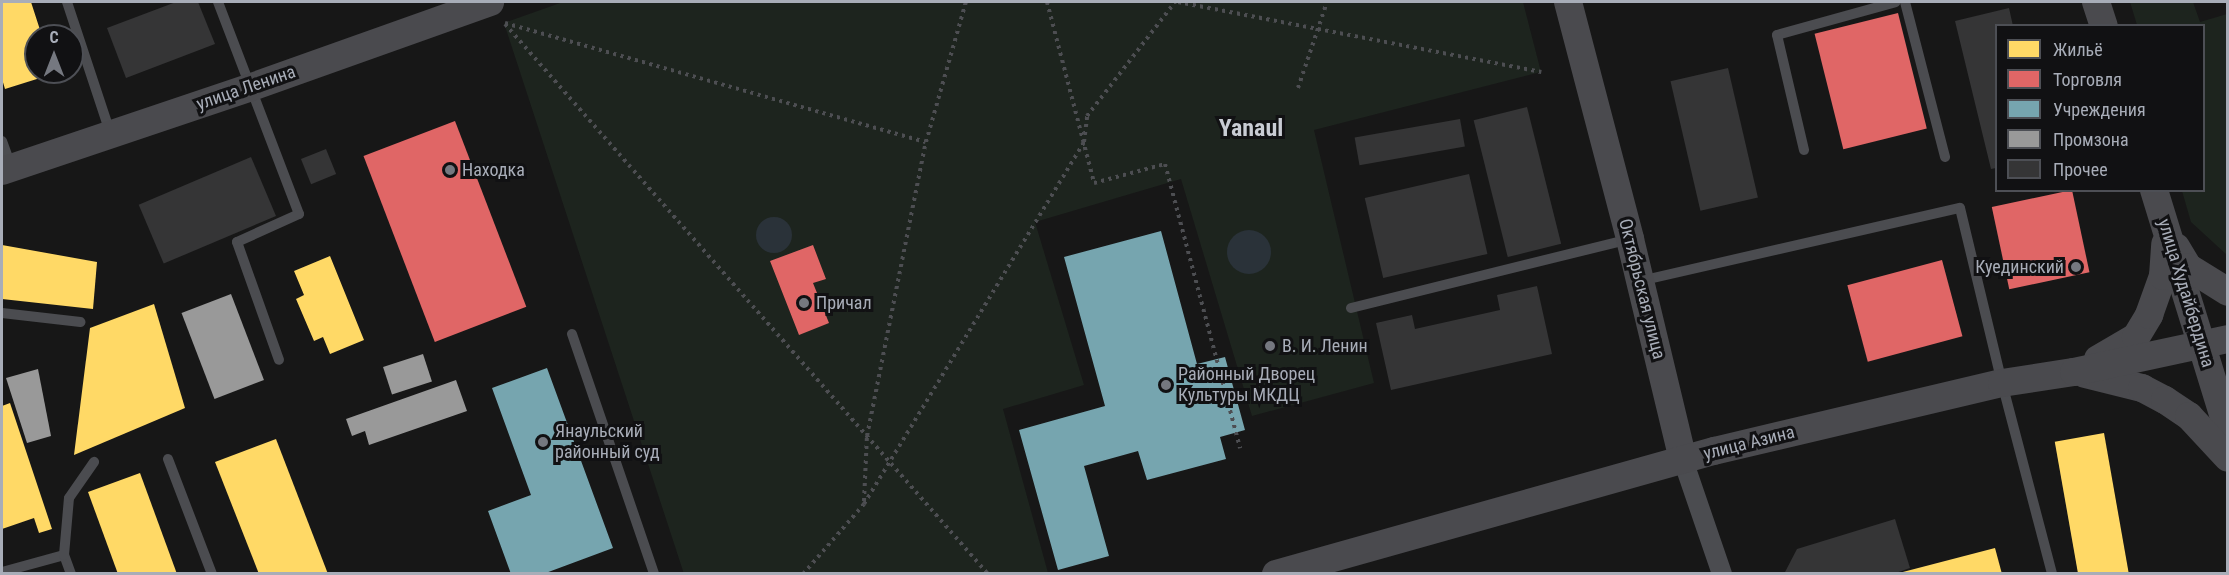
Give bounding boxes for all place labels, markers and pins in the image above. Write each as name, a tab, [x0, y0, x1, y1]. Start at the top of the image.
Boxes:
place label: Находка	[462, 159, 525, 181]
marker: Находка	[443, 163, 457, 177]
place label: Куединский	[1975, 256, 2064, 278]
marker: Куединский	[2069, 260, 2083, 274]
place label: Причал	[816, 292, 872, 314]
marker: Причал	[797, 296, 811, 310]
place label: В. И. Ленин	[1282, 335, 1368, 357]
marker: В. И. Ленин	[1263, 339, 1277, 353]
place label: Районный Дворец Культуры МКДЦ	[1178, 364, 1315, 406]
marker: Районный Дворец Культуры МКДЦ	[1159, 378, 1173, 392]
place label: Янаульский районный суд	[555, 421, 660, 464]
marker: Янаульский районный суд	[536, 435, 550, 449]

